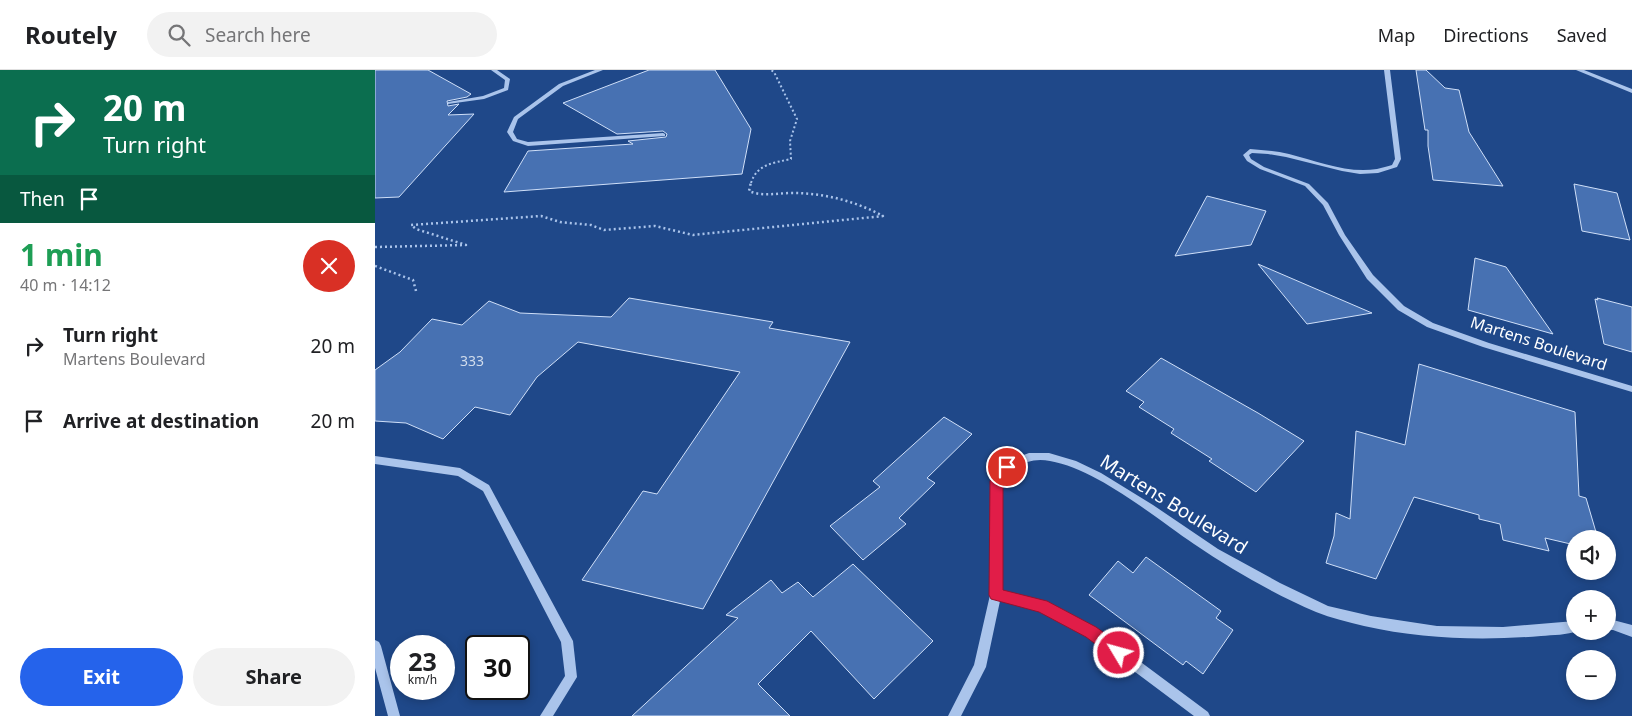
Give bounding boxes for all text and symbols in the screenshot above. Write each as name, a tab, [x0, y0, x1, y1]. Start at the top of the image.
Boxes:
search box	[147, 12, 497, 57]
text: Routely	[25, 18, 117, 51]
icon: search	[165, 21, 193, 49]
text: Search here	[205, 22, 311, 48]
text: Map	[1378, 23, 1415, 47]
text: Directions	[1443, 23, 1529, 47]
text: Saved	[1557, 23, 1607, 47]
text: 20 m	[103, 84, 186, 131]
icon: right	[20, 90, 85, 155]
text: Turn right	[103, 129, 206, 159]
icon: arrive	[75, 185, 103, 213]
text: Then	[20, 186, 65, 212]
text: 1 min	[20, 234, 103, 275]
button: close	[303, 240, 355, 292]
text: 40 m · 14:12	[20, 274, 111, 296]
street label: Martens Boulevard	[1468, 310, 1610, 376]
text: Turn right	[63, 322, 158, 348]
icon: right	[20, 332, 48, 360]
text: 20 m	[311, 333, 355, 359]
text: Martens Boulevard	[63, 348, 206, 370]
house number: 333	[460, 351, 484, 370]
icon: arrive	[20, 407, 48, 435]
text: Arrive at destination	[63, 408, 259, 434]
text: 20 m	[311, 408, 355, 434]
pin	[986, 446, 1028, 488]
street label: Martens Boulevard	[1095, 448, 1253, 560]
icon: arrive	[993, 453, 1021, 481]
map controls	[1566, 530, 1616, 700]
button: sound	[1566, 530, 1616, 580]
button: +	[1566, 590, 1616, 640]
position arrow	[1092, 626, 1144, 678]
speed limit sign: 30	[465, 635, 530, 700]
text: 23	[408, 644, 437, 678]
button: Exit	[20, 648, 183, 706]
button: Share	[193, 648, 355, 706]
button: −	[1566, 650, 1616, 700]
text: km/h	[408, 671, 437, 688]

